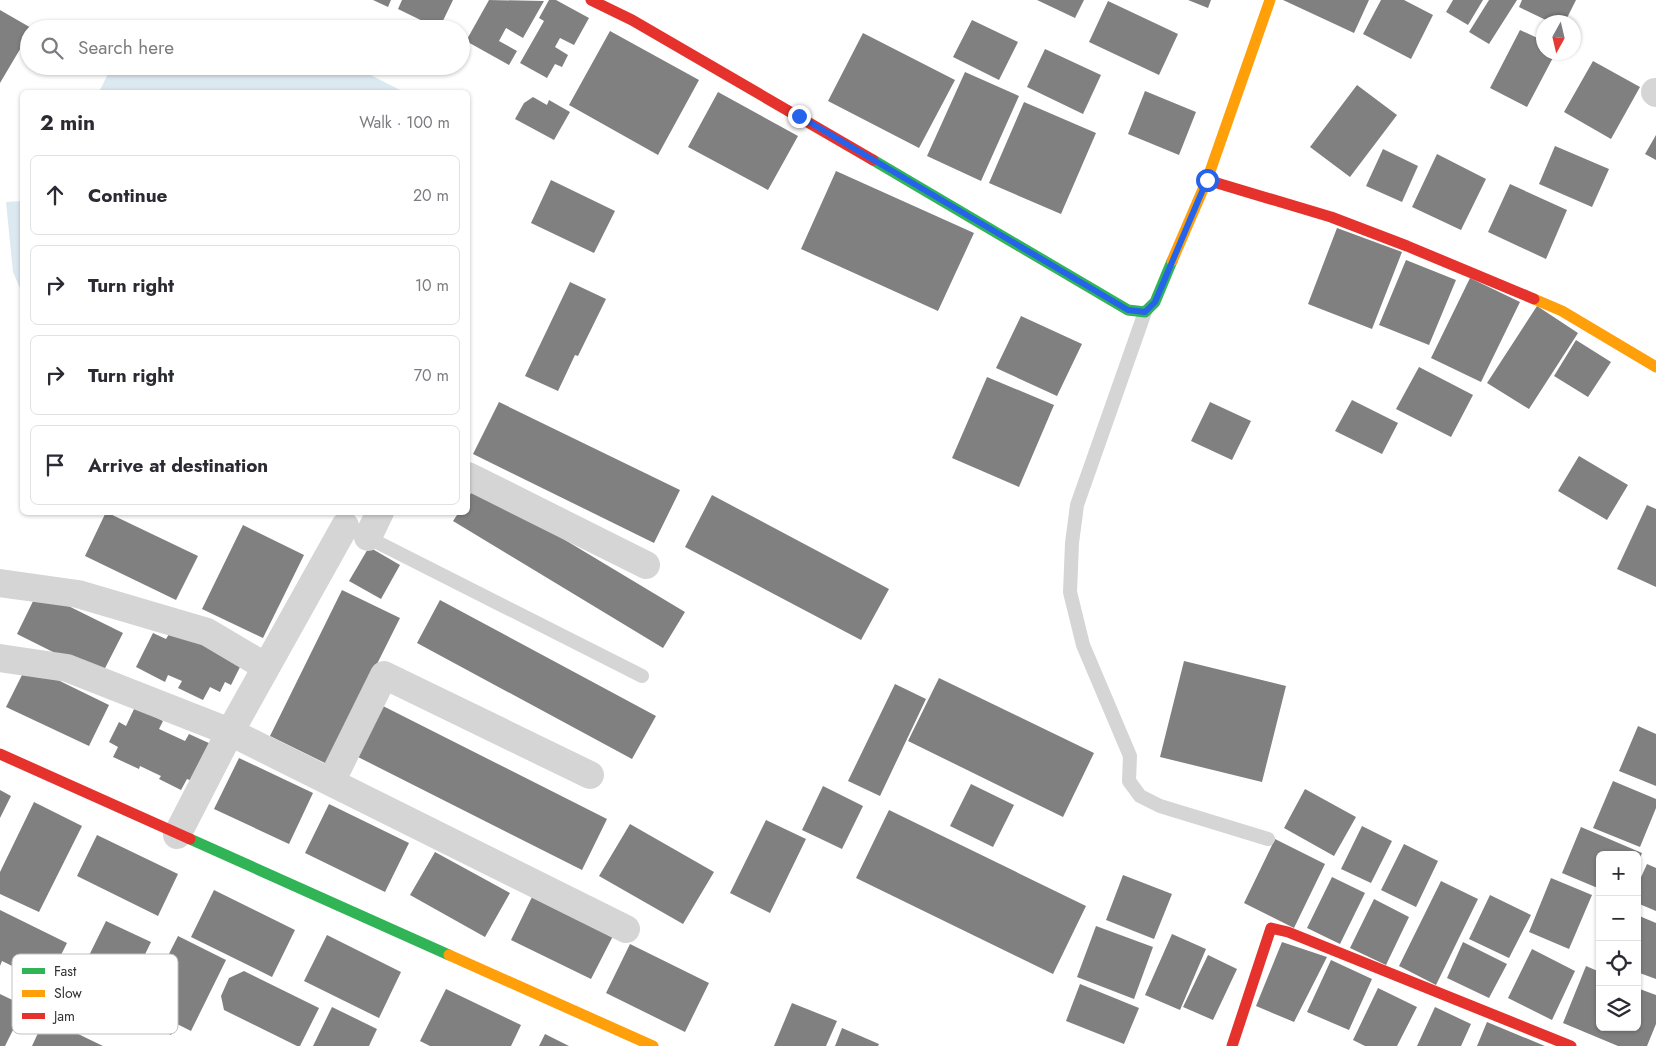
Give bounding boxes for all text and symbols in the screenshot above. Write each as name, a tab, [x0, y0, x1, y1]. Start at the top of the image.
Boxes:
north arrow	[1536, 15, 1581, 60]
search box	[20, 20, 470, 75]
icon: search	[38, 34, 66, 62]
text: Search here	[78, 34, 174, 61]
route end	[788, 105, 811, 128]
text: 2 min	[40, 108, 95, 138]
text: Walk · 100 m	[359, 111, 450, 134]
route start	[1196, 169, 1219, 192]
icon: ahead	[41, 181, 69, 209]
text: Continue	[88, 182, 167, 209]
text: 20 m	[413, 184, 449, 207]
icon: right	[41, 271, 69, 299]
text: Turn right	[88, 272, 174, 299]
text: 10 m	[415, 274, 449, 297]
icon: right	[41, 361, 69, 389]
text: Turn right	[88, 362, 174, 389]
text: 70 m	[414, 364, 449, 387]
icon: arrive	[41, 451, 69, 479]
text: Arrive at destination	[88, 452, 268, 479]
map controls	[1596, 851, 1641, 1031]
button: +	[1596, 851, 1641, 896]
button: −	[1596, 896, 1641, 941]
button: locate	[1596, 941, 1641, 986]
legend	[12, 954, 178, 1034]
text: Fast	[54, 961, 77, 981]
text: Slow	[54, 983, 82, 1003]
button: layers	[1596, 986, 1641, 1031]
text: Jam	[52, 1006, 75, 1026]

